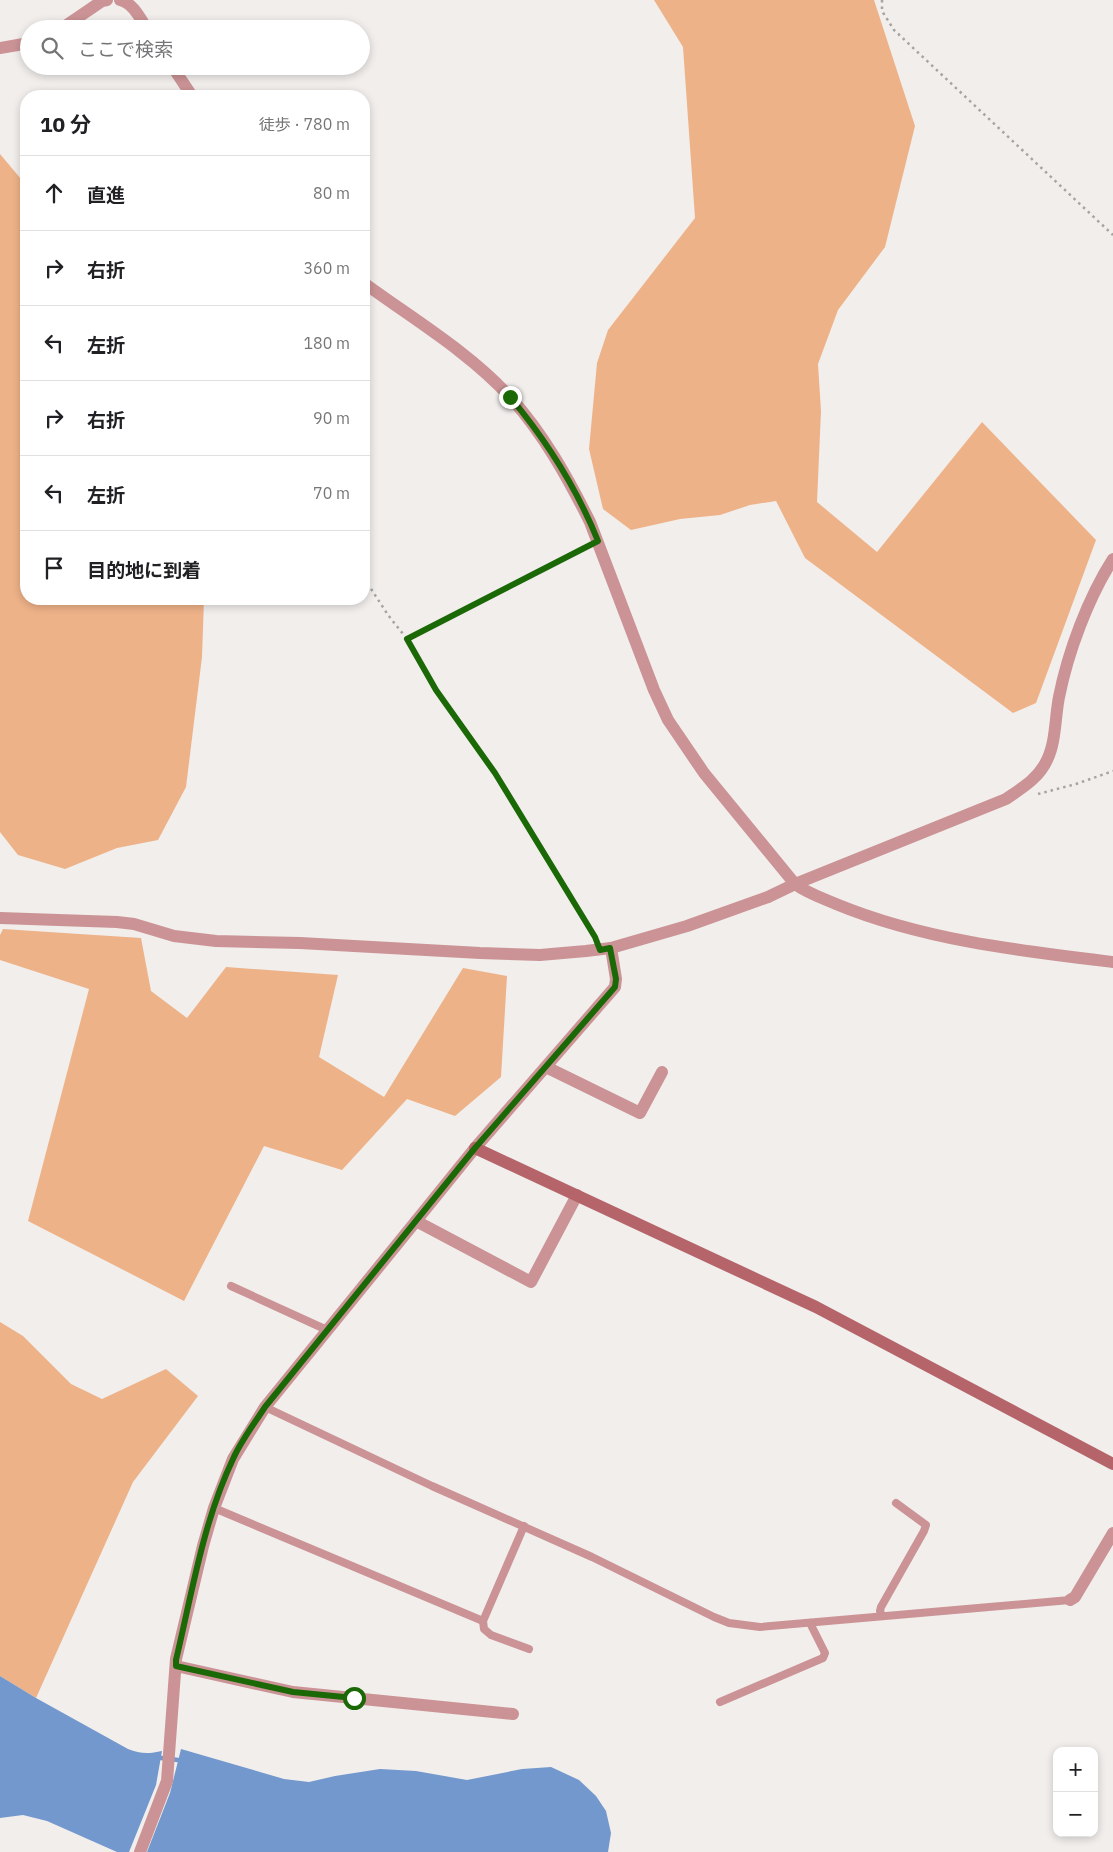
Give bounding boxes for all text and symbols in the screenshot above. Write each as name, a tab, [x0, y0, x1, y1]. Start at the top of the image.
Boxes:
search box	[20, 20, 370, 75]
icon: search	[38, 34, 66, 62]
text: ここで検索	[78, 37, 173, 61]
text: 10 分	[40, 110, 91, 138]
text: 徒歩 · 780 m	[259, 114, 350, 134]
icon: ahead	[40, 179, 68, 207]
text: 直進	[87, 183, 125, 207]
text: 80 m	[313, 183, 350, 203]
icon: right	[40, 254, 68, 282]
text: 右折	[87, 258, 125, 282]
text: 360 m	[303, 258, 350, 278]
icon: left	[40, 329, 68, 357]
text: 左折	[87, 333, 125, 357]
text: 180 m	[303, 333, 350, 353]
route end	[499, 386, 522, 409]
icon: right	[40, 404, 68, 432]
text: 右折	[87, 408, 125, 432]
text: 90 m	[313, 408, 350, 428]
icon: left	[40, 479, 68, 507]
text: 左折	[87, 483, 125, 507]
text: 70 m	[313, 483, 350, 503]
icon: arrive	[40, 554, 68, 582]
text: 目的地に到着	[87, 558, 201, 582]
route start	[343, 1687, 366, 1710]
map controls	[1053, 1747, 1098, 1837]
button: +	[1053, 1747, 1098, 1792]
button: −	[1053, 1792, 1098, 1837]

